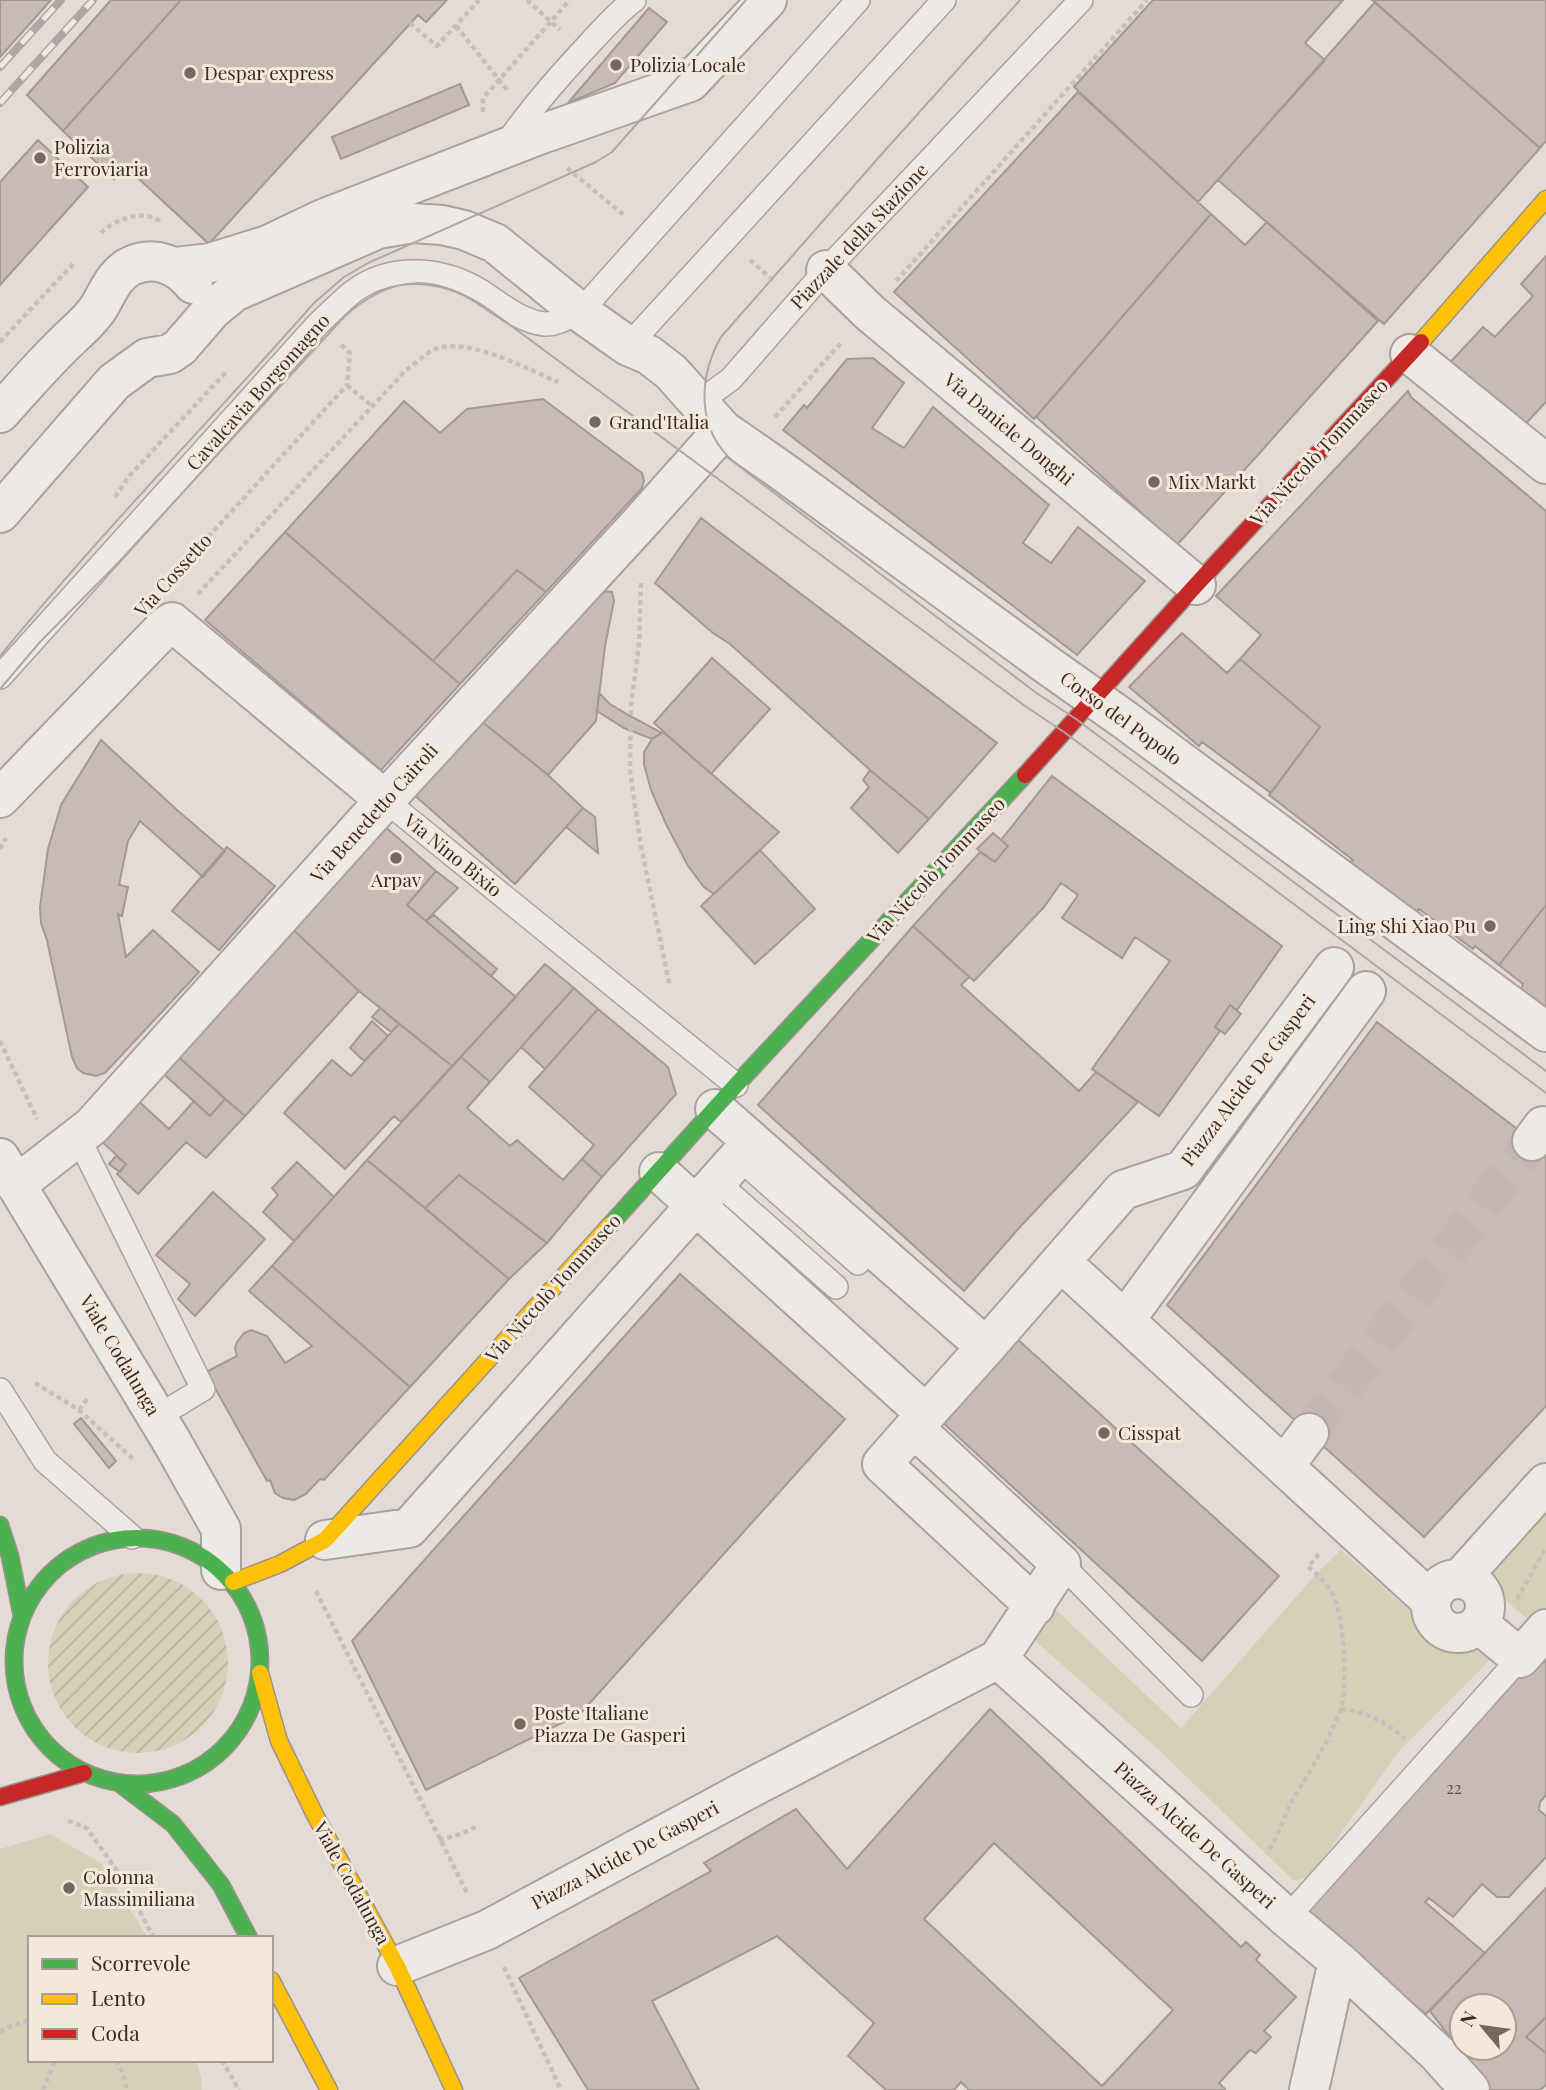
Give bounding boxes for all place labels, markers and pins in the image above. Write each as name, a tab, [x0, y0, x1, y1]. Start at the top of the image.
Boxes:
place label: Polizia Locale	[630, 51, 746, 77]
marker: Polizia Locale	[608, 57, 624, 73]
place label: Despar express	[204, 59, 334, 85]
marker: Despar express	[182, 65, 198, 81]
place label: Polizia Ferroviaria	[54, 133, 149, 181]
marker: Polizia Ferroviaria	[32, 150, 48, 166]
place label: Grand'Italia	[609, 408, 710, 434]
marker: Grand'Italia	[587, 414, 603, 430]
place label: Mix Markt	[1168, 468, 1256, 494]
marker: Mix Markt	[1146, 474, 1162, 490]
marker: Arpav	[388, 850, 404, 866]
place label: Arpav	[370, 866, 422, 892]
place label: Ling Shi Xiao Pu	[1338, 912, 1476, 938]
marker: Ling Shi Xiao Pu	[1482, 918, 1498, 934]
place label: Cisspat	[1118, 1419, 1181, 1445]
marker: Cisspat	[1096, 1425, 1112, 1441]
place label: Poste Italiane Piazza De Gasperi	[534, 1699, 687, 1747]
marker: Poste Italiane Piazza De Gasperi	[512, 1716, 528, 1732]
place label: Colonna Massimiliana	[83, 1863, 196, 1911]
marker: Colonna Massimiliana	[61, 1880, 77, 1896]

